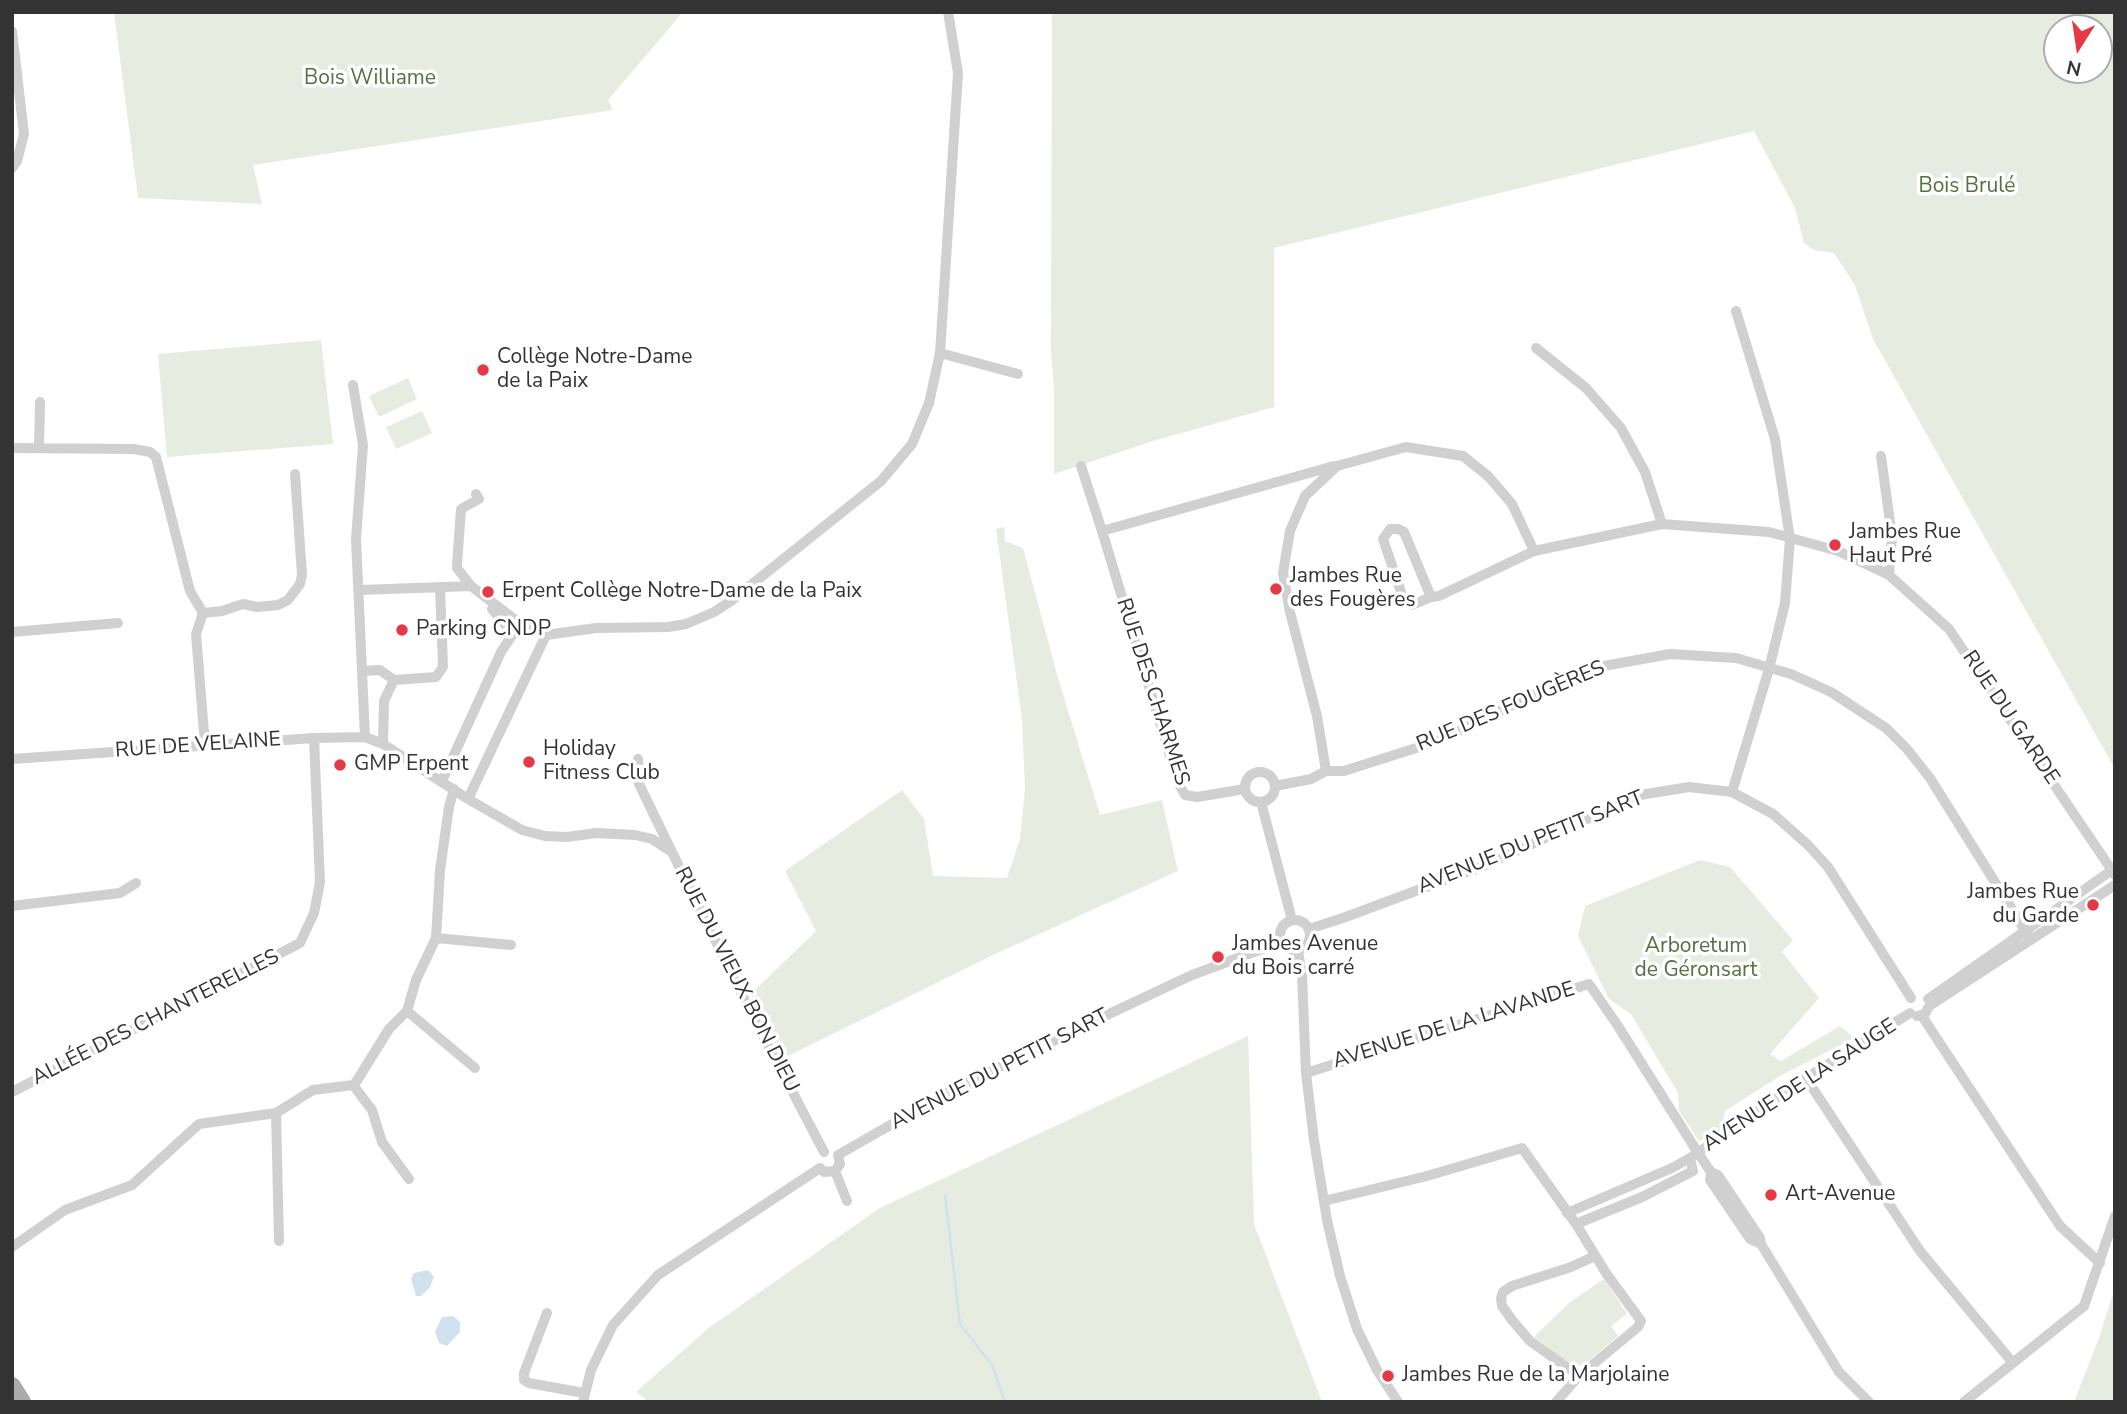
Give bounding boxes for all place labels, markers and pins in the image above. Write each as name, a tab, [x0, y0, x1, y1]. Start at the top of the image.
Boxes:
place label: Collège Notre-Dame de la Paix	[497, 345, 692, 395]
marker: Collège Notre-Dame de la Paix	[475, 362, 491, 378]
place label: Jambes Rue Haut Pré	[1849, 520, 1961, 570]
marker: Jambes Rue Haut Pré	[1827, 537, 1843, 553]
place label: Jambes Rue des Fougères	[1290, 564, 1416, 614]
place label: Erpent Collège Notre-Dame de la Paix	[502, 579, 862, 605]
marker: Jambes Rue des Fougères	[1268, 581, 1284, 597]
marker: Erpent Collège Notre-Dame de la Paix	[480, 584, 496, 600]
place label: Parking CNDP	[416, 617, 551, 643]
marker: Parking CNDP	[394, 622, 410, 638]
place label: Holiday Fitness Club	[543, 737, 660, 787]
place label: GMP Erpent	[354, 752, 468, 778]
marker: Holiday Fitness Club	[521, 754, 537, 770]
marker: GMP Erpent	[332, 757, 348, 773]
place label: Jambes Rue du Garde	[1967, 880, 2079, 930]
marker: Jambes Rue du Garde	[2085, 897, 2101, 913]
place label: Jambes Avenue du Bois carré	[1232, 932, 1378, 982]
marker: Jambes Avenue du Bois carré	[1210, 949, 1226, 965]
place label: Art-Avenue	[1785, 1182, 1895, 1208]
marker: Art-Avenue	[1763, 1187, 1779, 1203]
place label: Jambes Rue de la Marjolaine	[1402, 1363, 1669, 1389]
marker: Jambes Rue de la Marjolaine	[1380, 1368, 1396, 1384]

